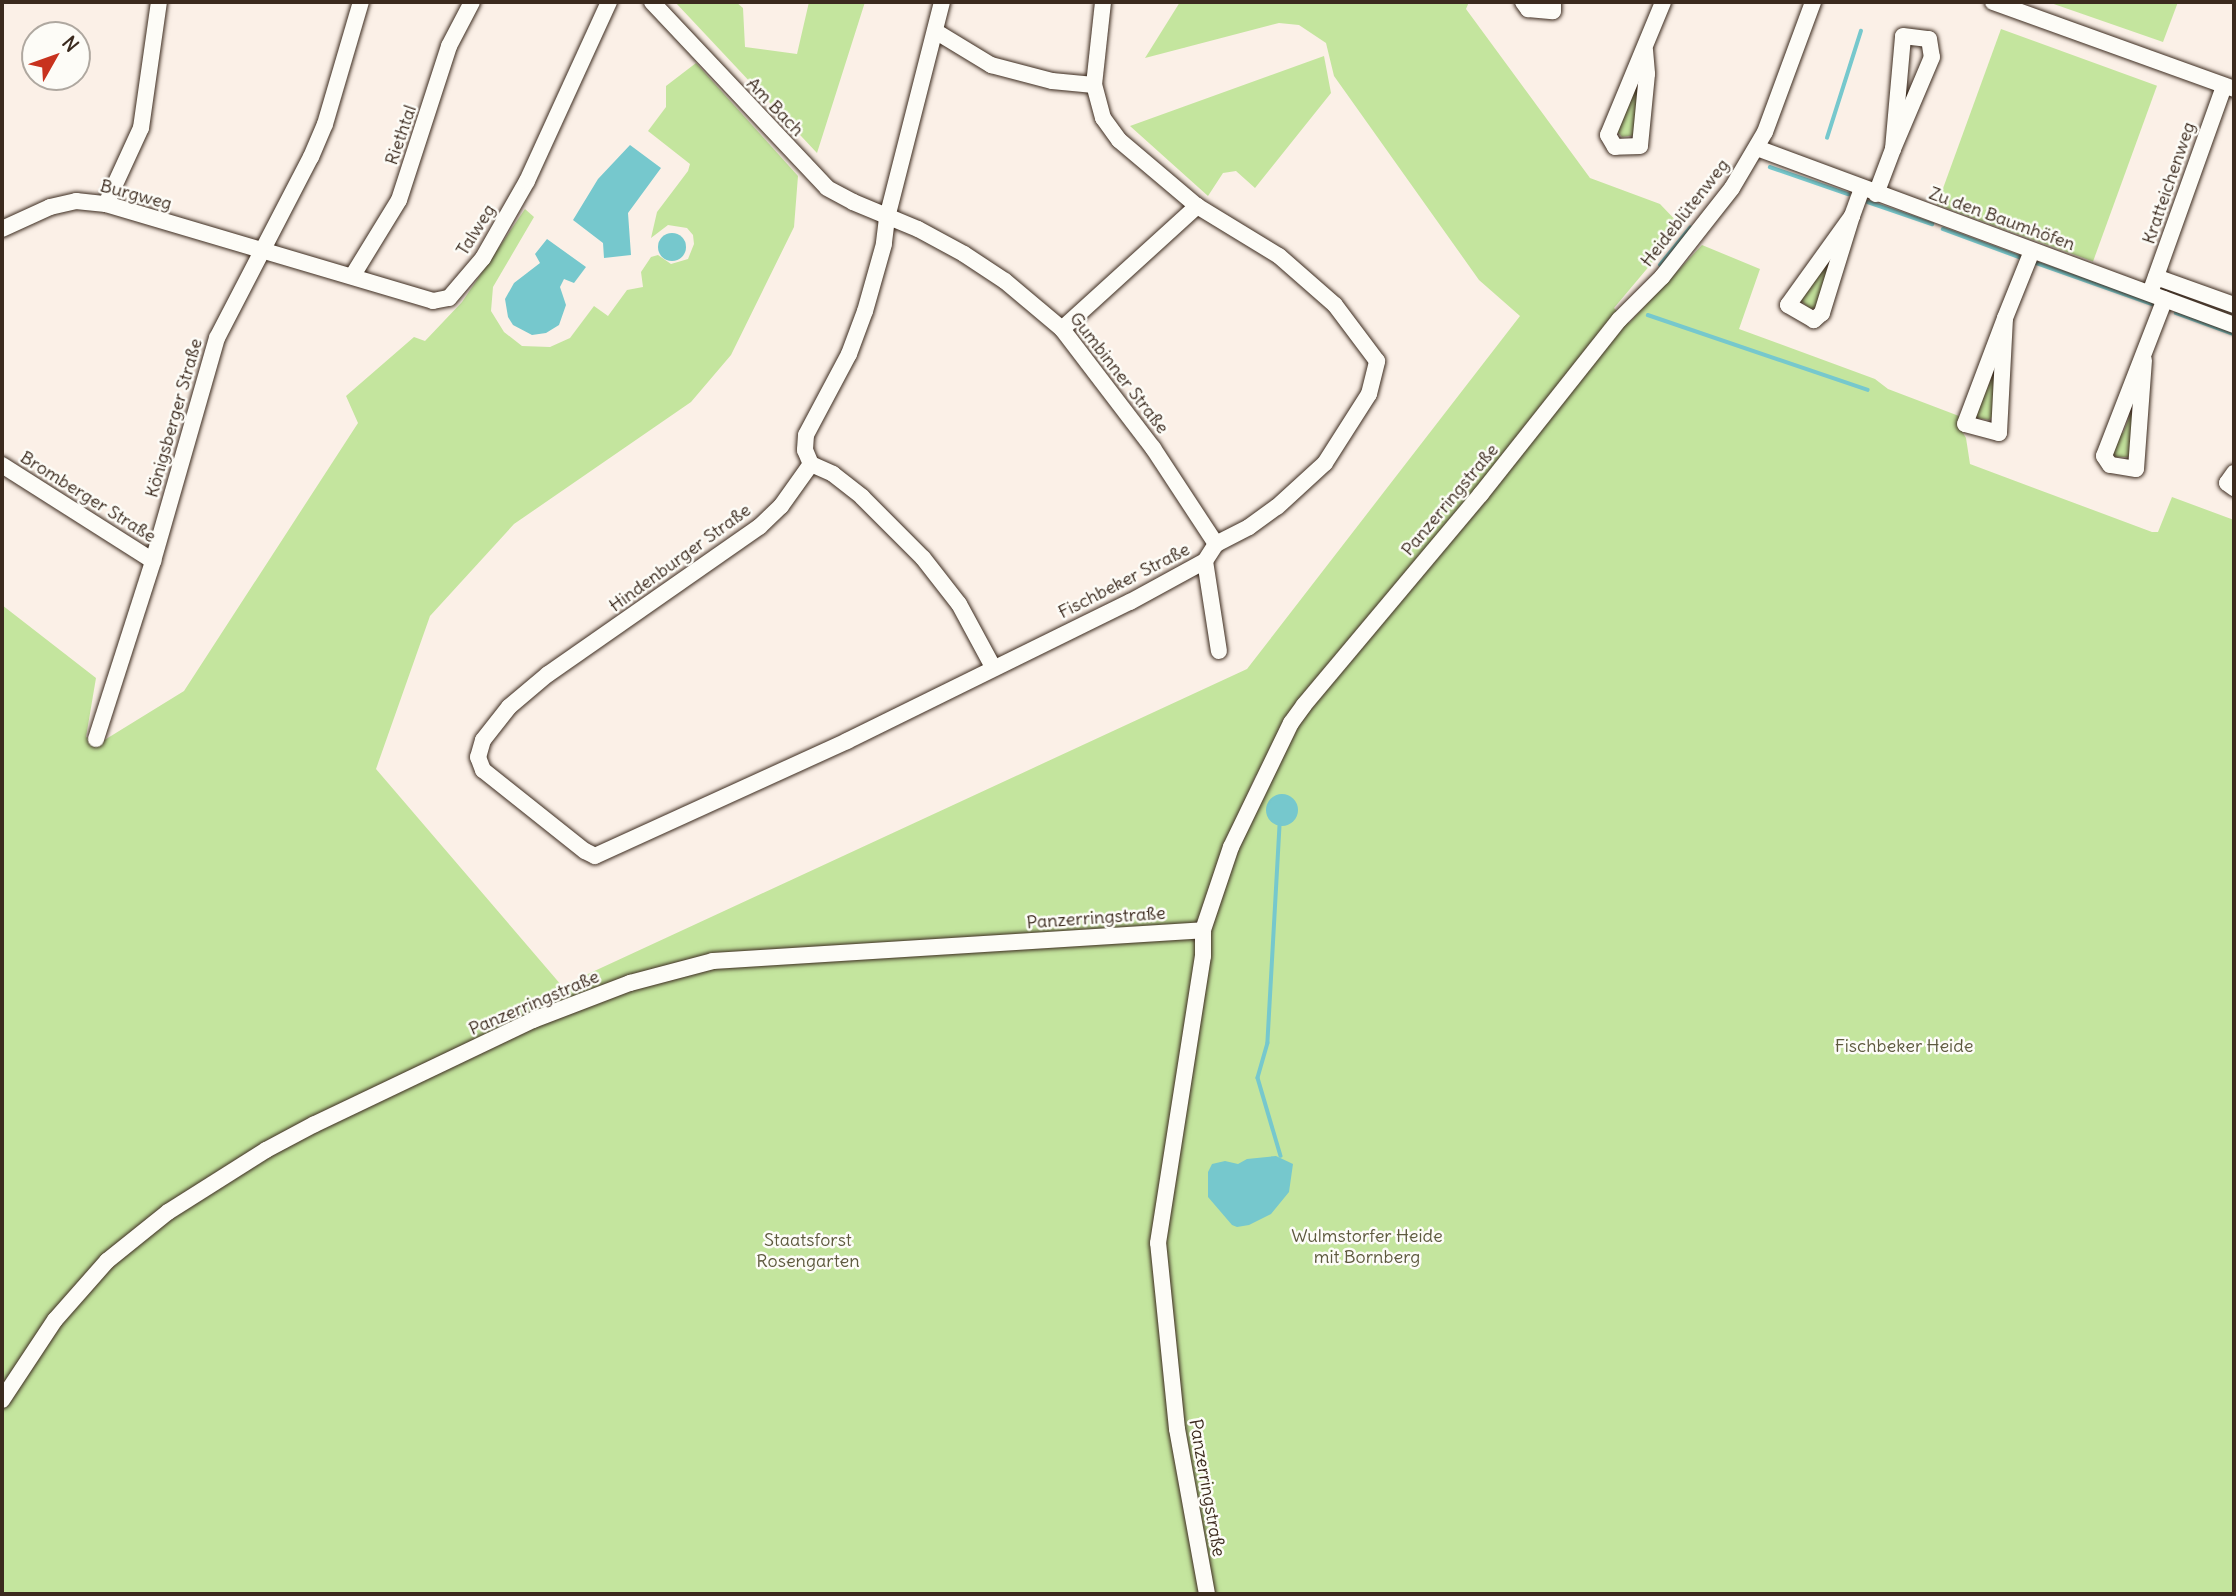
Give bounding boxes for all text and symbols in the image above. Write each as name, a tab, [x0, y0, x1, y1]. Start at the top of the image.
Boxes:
north arrow	[21, 21, 91, 91]
text: N	[57, 31, 84, 57]
street label: Am Bach	[742, 73, 808, 141]
street label: Riethtal	[381, 102, 421, 168]
street label: Kratteichenweg	[2138, 119, 2200, 247]
street label: Heideblütenweg	[1636, 155, 1734, 271]
street label: Burgweg	[98, 175, 174, 215]
street label: Zu den Baumhöfen	[1926, 183, 2078, 255]
street label: Talweg	[452, 200, 500, 260]
street label: Gumbinner Straße	[1065, 308, 1173, 438]
street label: Königsberger Straße	[141, 336, 207, 500]
street label: Panzerringstraße	[1397, 440, 1503, 560]
street label: Bromberger Straße	[16, 447, 160, 547]
street label: Hindenburger Straße	[605, 499, 755, 617]
street label: Fischbeker Straße	[1055, 539, 1193, 623]
street label: Panzerringstraße	[1026, 902, 1166, 934]
street label: Panzerringstraße	[466, 966, 602, 1040]
park label: Fischbeker Heide	[1835, 1035, 1973, 1057]
park label: Wulmstorfer Heide mit Bornberg	[1291, 1226, 1443, 1268]
park label: Staatsforst Rosengarten	[756, 1230, 860, 1272]
street label: Panzerringstraße	[1184, 1417, 1230, 1559]

